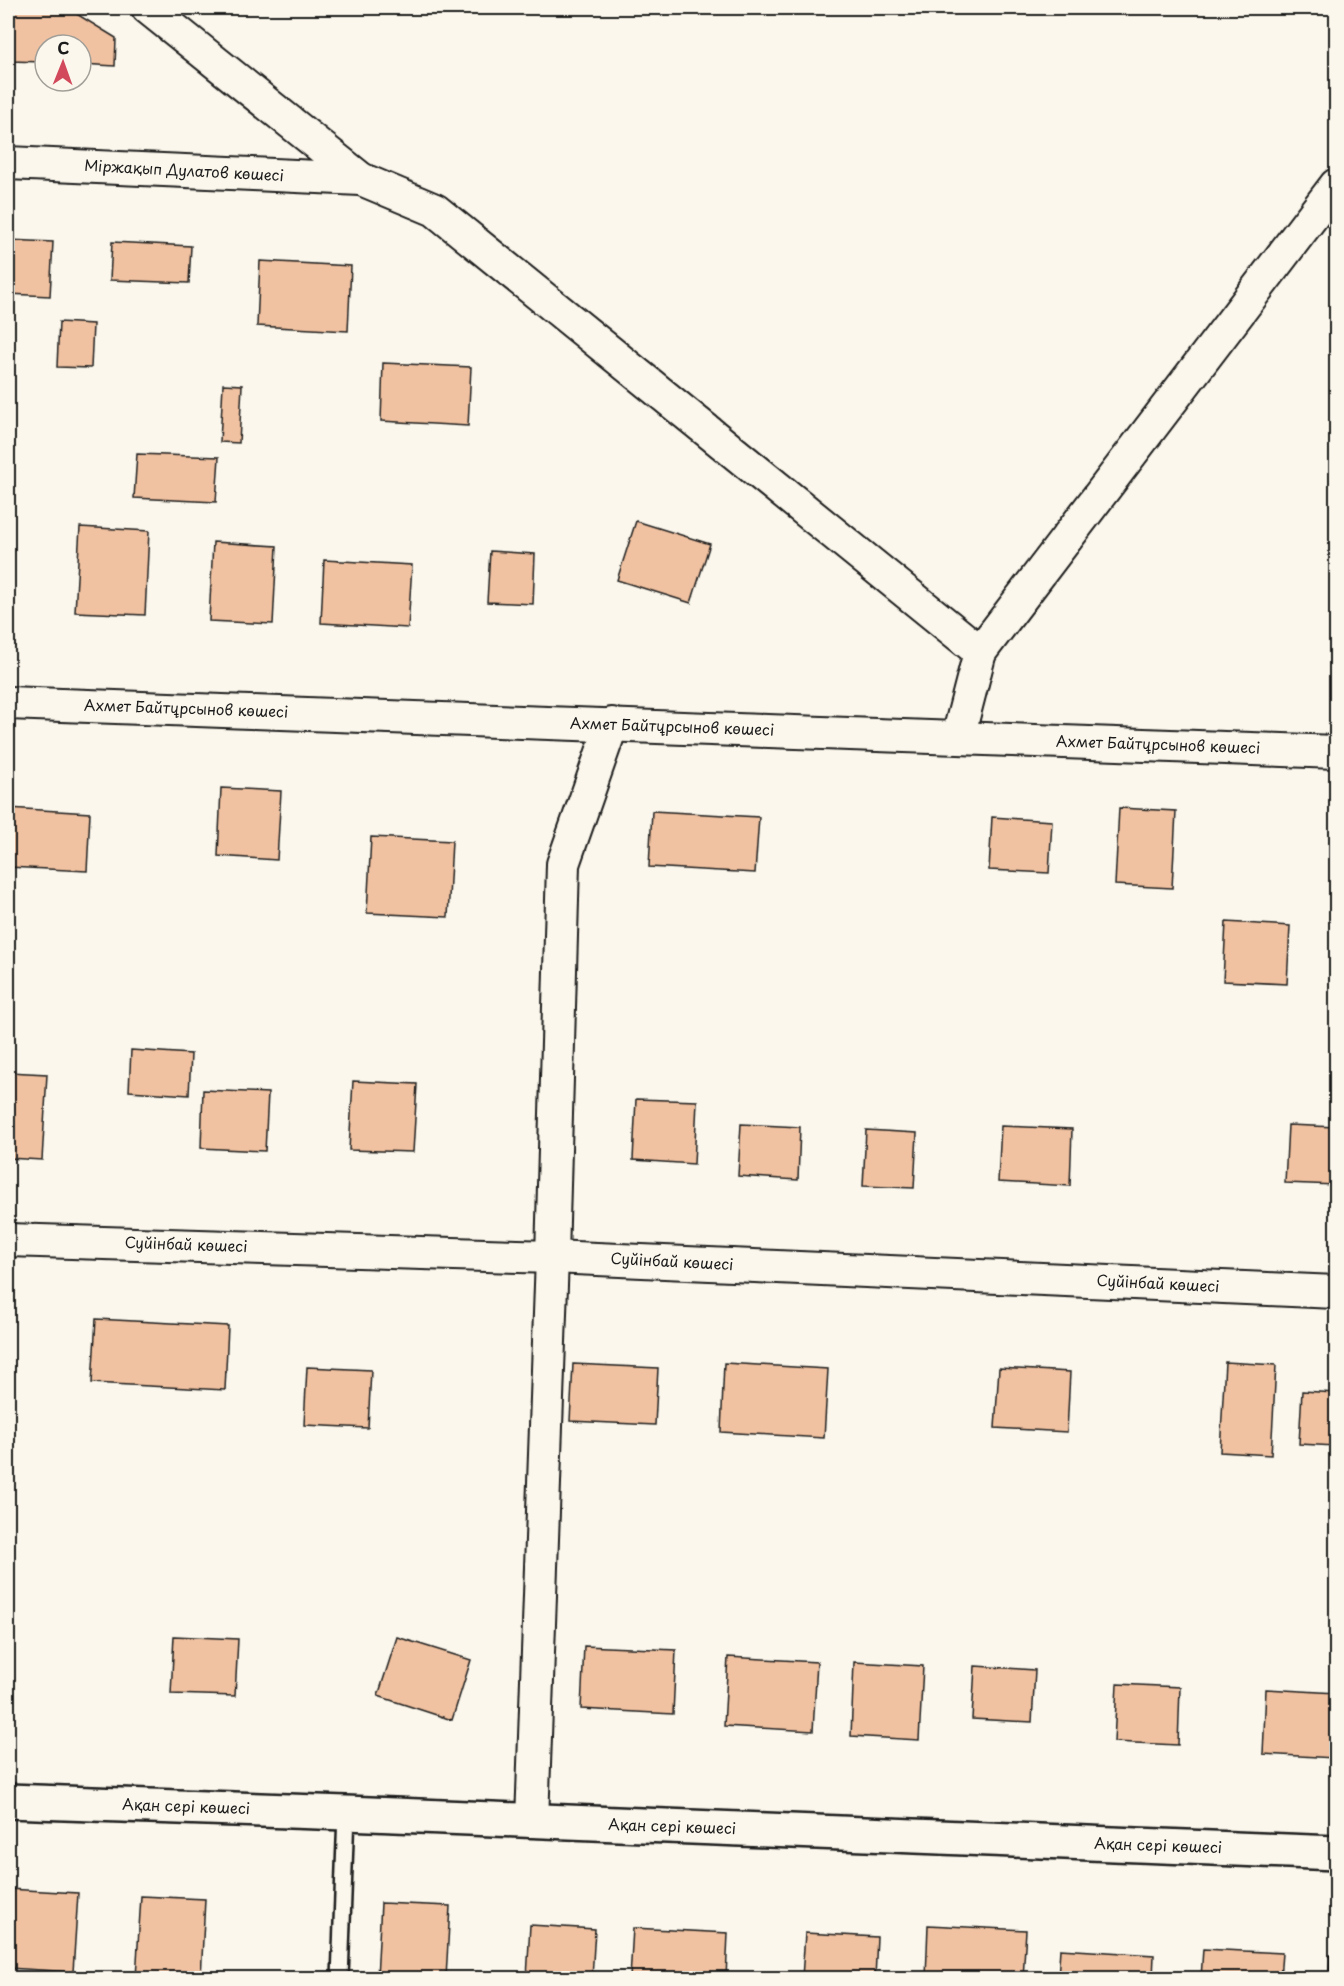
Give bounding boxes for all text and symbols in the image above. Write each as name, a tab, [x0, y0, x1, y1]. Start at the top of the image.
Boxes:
north arrow	[33, 33, 93, 93]
text: С	[57, 35, 70, 59]
street label: Міржақып Дулатов көшесі	[84, 153, 284, 186]
street label: Ахмет Байтұрсынов көшесі	[84, 692, 289, 723]
street label: Ахмет Байтұрсынов көшесі	[570, 710, 775, 741]
street label: Ахмет Байтұрсынов көшесі	[1056, 728, 1261, 759]
street label: Суйінбай көшесі	[124, 1230, 248, 1257]
street label: Суйінбай көшесі	[610, 1246, 734, 1275]
street label: Суйінбай көшесі	[1096, 1268, 1220, 1297]
street label: Ақан сері көшесі	[122, 1792, 250, 1819]
street label: Ақан сері көшесі	[608, 1812, 736, 1839]
street label: Ақан сері көшесі	[1094, 1831, 1222, 1858]

